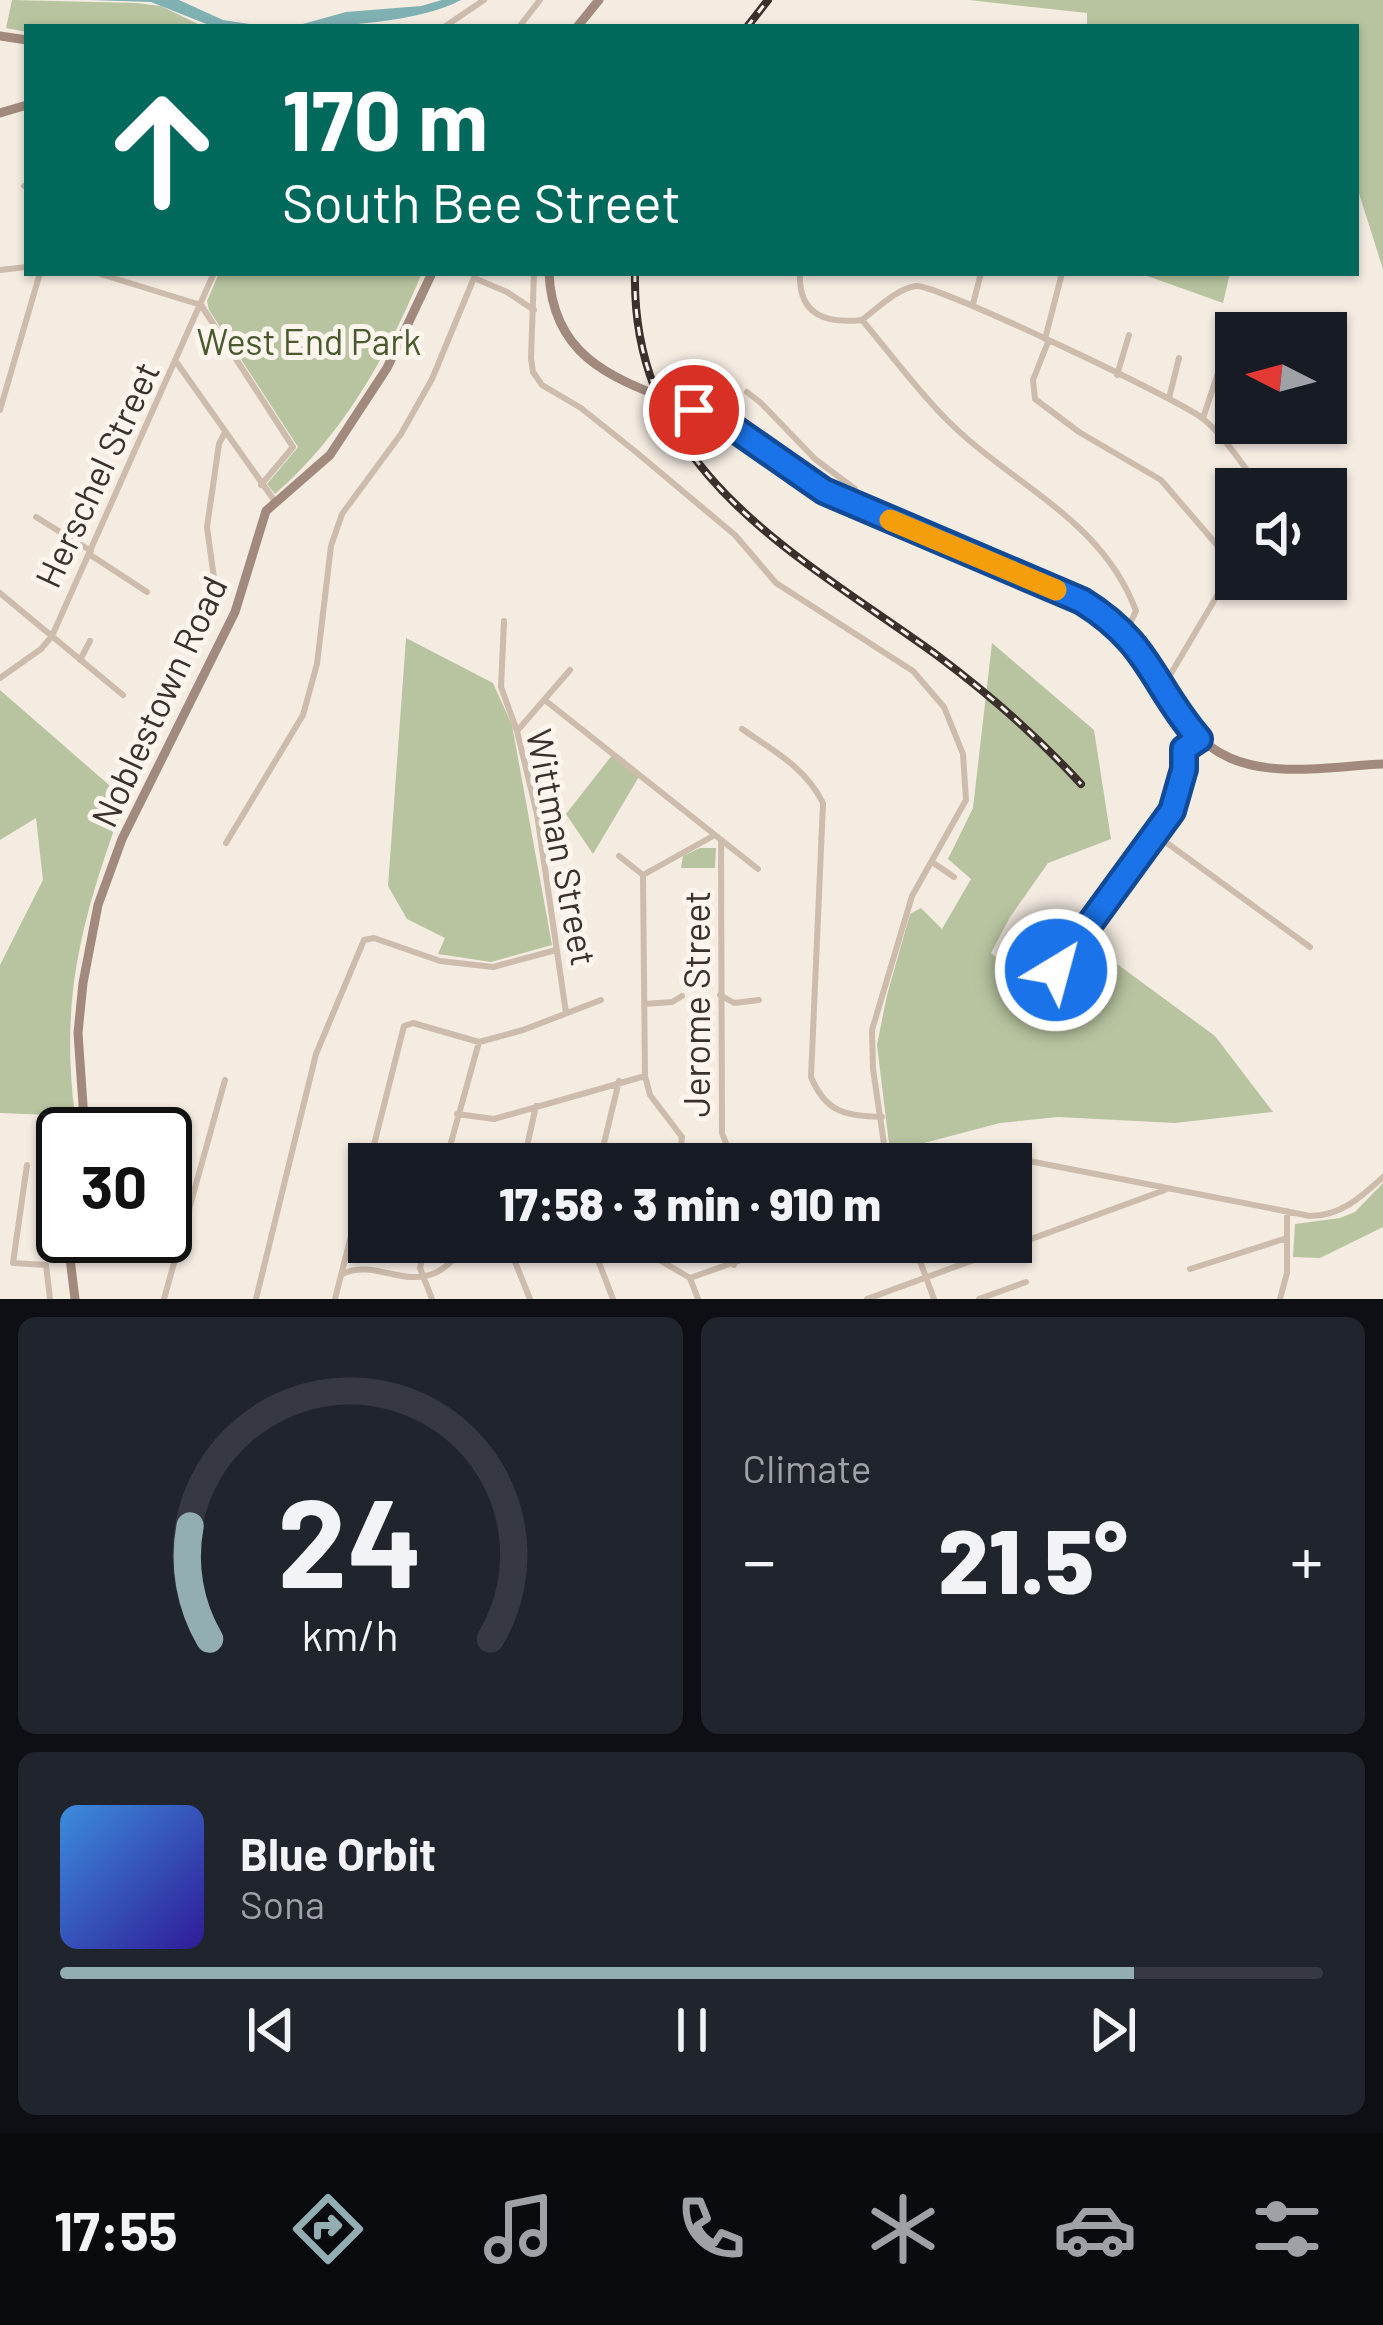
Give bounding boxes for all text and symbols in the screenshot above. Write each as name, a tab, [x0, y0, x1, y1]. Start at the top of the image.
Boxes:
text: 170 m	[282, 67, 488, 168]
icon: ahead	[84, 72, 240, 228]
text: South Bee Street	[282, 169, 681, 234]
north arrow	[1215, 312, 1347, 444]
map controls	[1215, 312, 1347, 600]
park label: West End Park	[197, 319, 421, 362]
street label: Herschel Street	[25, 354, 167, 594]
pin	[643, 359, 745, 461]
icon: arrive	[661, 377, 727, 443]
button: sound	[1215, 468, 1347, 600]
street label: Noblestown Road	[81, 569, 235, 833]
street label: Wittman Street	[519, 725, 607, 969]
street label: Jerome Street	[674, 891, 717, 1117]
position arrow	[993, 907, 1119, 1033]
speed limit sign: 30	[36, 1107, 192, 1263]
text: 17:58 · 3 min · 910 m	[499, 1176, 881, 1230]
text: Climate	[743, 1444, 872, 1491]
text: 24	[278, 1463, 423, 1613]
text: 21.5°	[938, 1504, 1128, 1612]
text: −	[743, 1519, 776, 1598]
text: +	[1290, 1519, 1323, 1598]
text: km/h	[302, 1607, 399, 1659]
text: Blue Orbit	[240, 1826, 436, 1880]
text: Sona	[240, 1880, 325, 1927]
icon: previous	[238, 1997, 304, 2063]
icon: pause	[659, 1997, 725, 2063]
icon: next	[1080, 1997, 1146, 2063]
icon: directions	[286, 2187, 370, 2271]
icon: music	[477, 2187, 561, 2271]
icon: phone	[669, 2187, 753, 2271]
icon: climate	[861, 2187, 945, 2271]
icon: car	[1053, 2187, 1137, 2271]
icon: filters	[1245, 2187, 1329, 2271]
text: 17:55	[54, 2197, 178, 2262]

